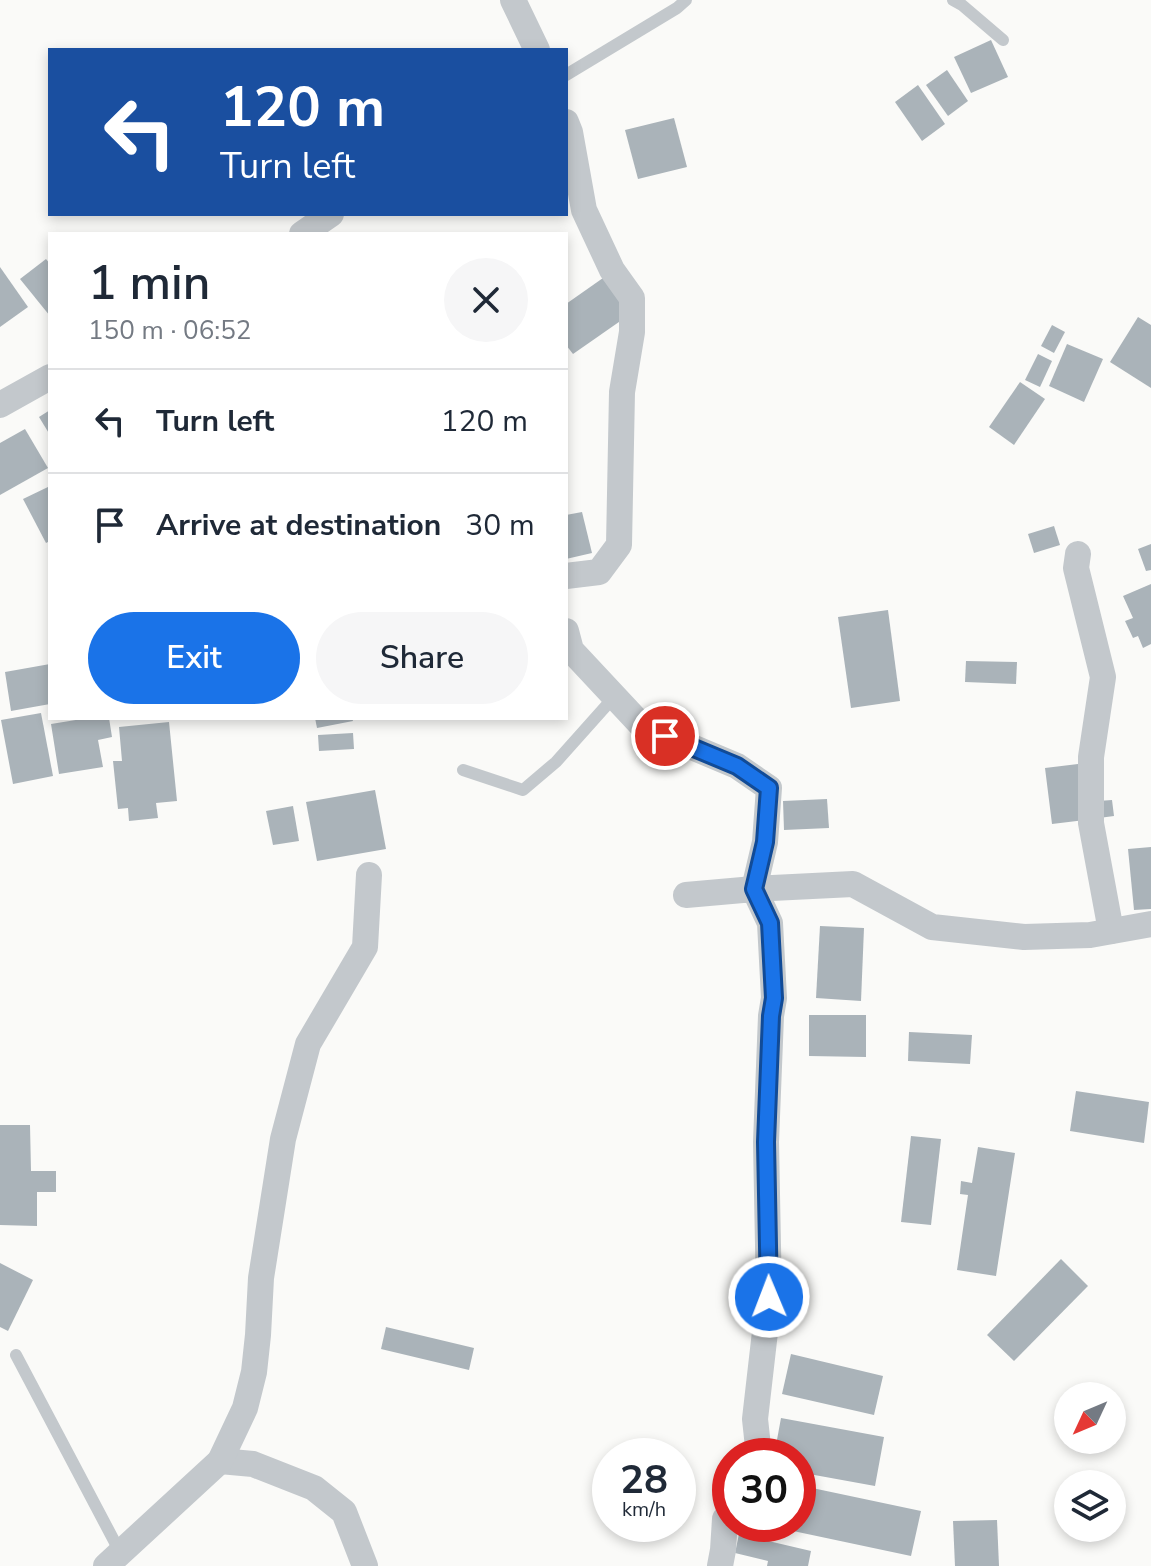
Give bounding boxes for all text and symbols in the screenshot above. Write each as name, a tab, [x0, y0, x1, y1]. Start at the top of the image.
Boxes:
text: 120 m	[220, 69, 385, 146]
icon: left	[88, 80, 192, 184]
text: Turn left	[220, 142, 355, 191]
text: 1 min	[88, 250, 210, 316]
button: close	[444, 258, 528, 342]
text: 150 m · 06:52	[88, 313, 251, 348]
icon: left	[88, 399, 132, 443]
text: Turn left	[156, 401, 274, 442]
text: 120 m	[441, 401, 528, 442]
icon: arrive	[88, 503, 132, 547]
text: Arrive at destination	[156, 505, 441, 546]
text: 30 m	[465, 505, 535, 546]
button: Exit	[88, 612, 300, 704]
button: Share	[316, 612, 528, 704]
pin	[631, 702, 699, 770]
icon: arrive	[643, 714, 687, 758]
position arrow	[727, 1255, 811, 1339]
north arrow	[1054, 1382, 1126, 1454]
map controls	[1054, 1382, 1126, 1542]
speed limit sign: 30	[712, 1438, 816, 1542]
text: 28	[620, 1453, 668, 1507]
button: layers	[1054, 1470, 1126, 1542]
text: km/h	[622, 1496, 666, 1523]

